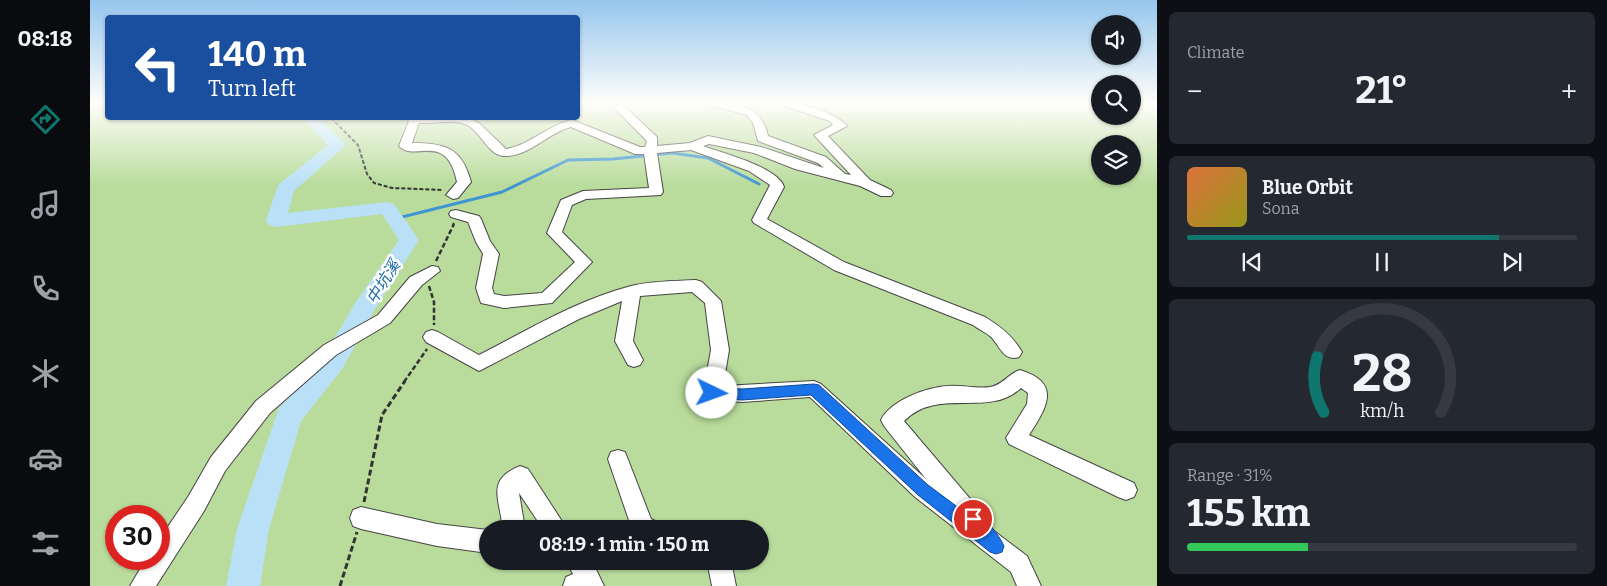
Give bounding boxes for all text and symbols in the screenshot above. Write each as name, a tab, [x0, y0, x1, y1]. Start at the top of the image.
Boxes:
map controls	[1091, 15, 1141, 185]
button: sound	[1091, 15, 1141, 65]
text: 08:18	[17, 25, 73, 52]
text: 140 m	[208, 33, 306, 75]
icon: left	[125, 35, 190, 100]
text: Climate	[1187, 43, 1245, 62]
text: 21°	[1355, 67, 1408, 113]
text: Turn left	[208, 75, 296, 102]
button: search	[1091, 75, 1141, 125]
text: −	[1187, 75, 1202, 108]
text: +	[1561, 75, 1577, 108]
icon: directions	[28, 102, 63, 137]
button: layers	[1091, 135, 1141, 185]
text: Blue Orbit	[1262, 176, 1353, 199]
icon: music	[28, 187, 63, 222]
text: Sona	[1262, 199, 1299, 218]
icon: previous	[1238, 248, 1266, 276]
icon: pause	[1368, 248, 1396, 276]
icon: next	[1498, 248, 1526, 276]
water label: 中坑溪	[362, 255, 405, 307]
icon: phone	[28, 271, 63, 306]
text: 28	[1352, 342, 1412, 405]
icon: climate	[28, 356, 63, 391]
position arrow	[685, 366, 737, 418]
text: km/h	[1360, 400, 1404, 422]
icon: car	[28, 441, 63, 476]
text: Range · 31%	[1187, 466, 1273, 485]
text: 155 km	[1187, 490, 1310, 536]
pin	[952, 498, 994, 540]
speed limit sign: 30	[105, 505, 170, 570]
icon: arrive	[959, 505, 987, 533]
icon: filters	[28, 526, 63, 561]
text: 08:19 · 1 min · 150 m	[539, 533, 709, 556]

